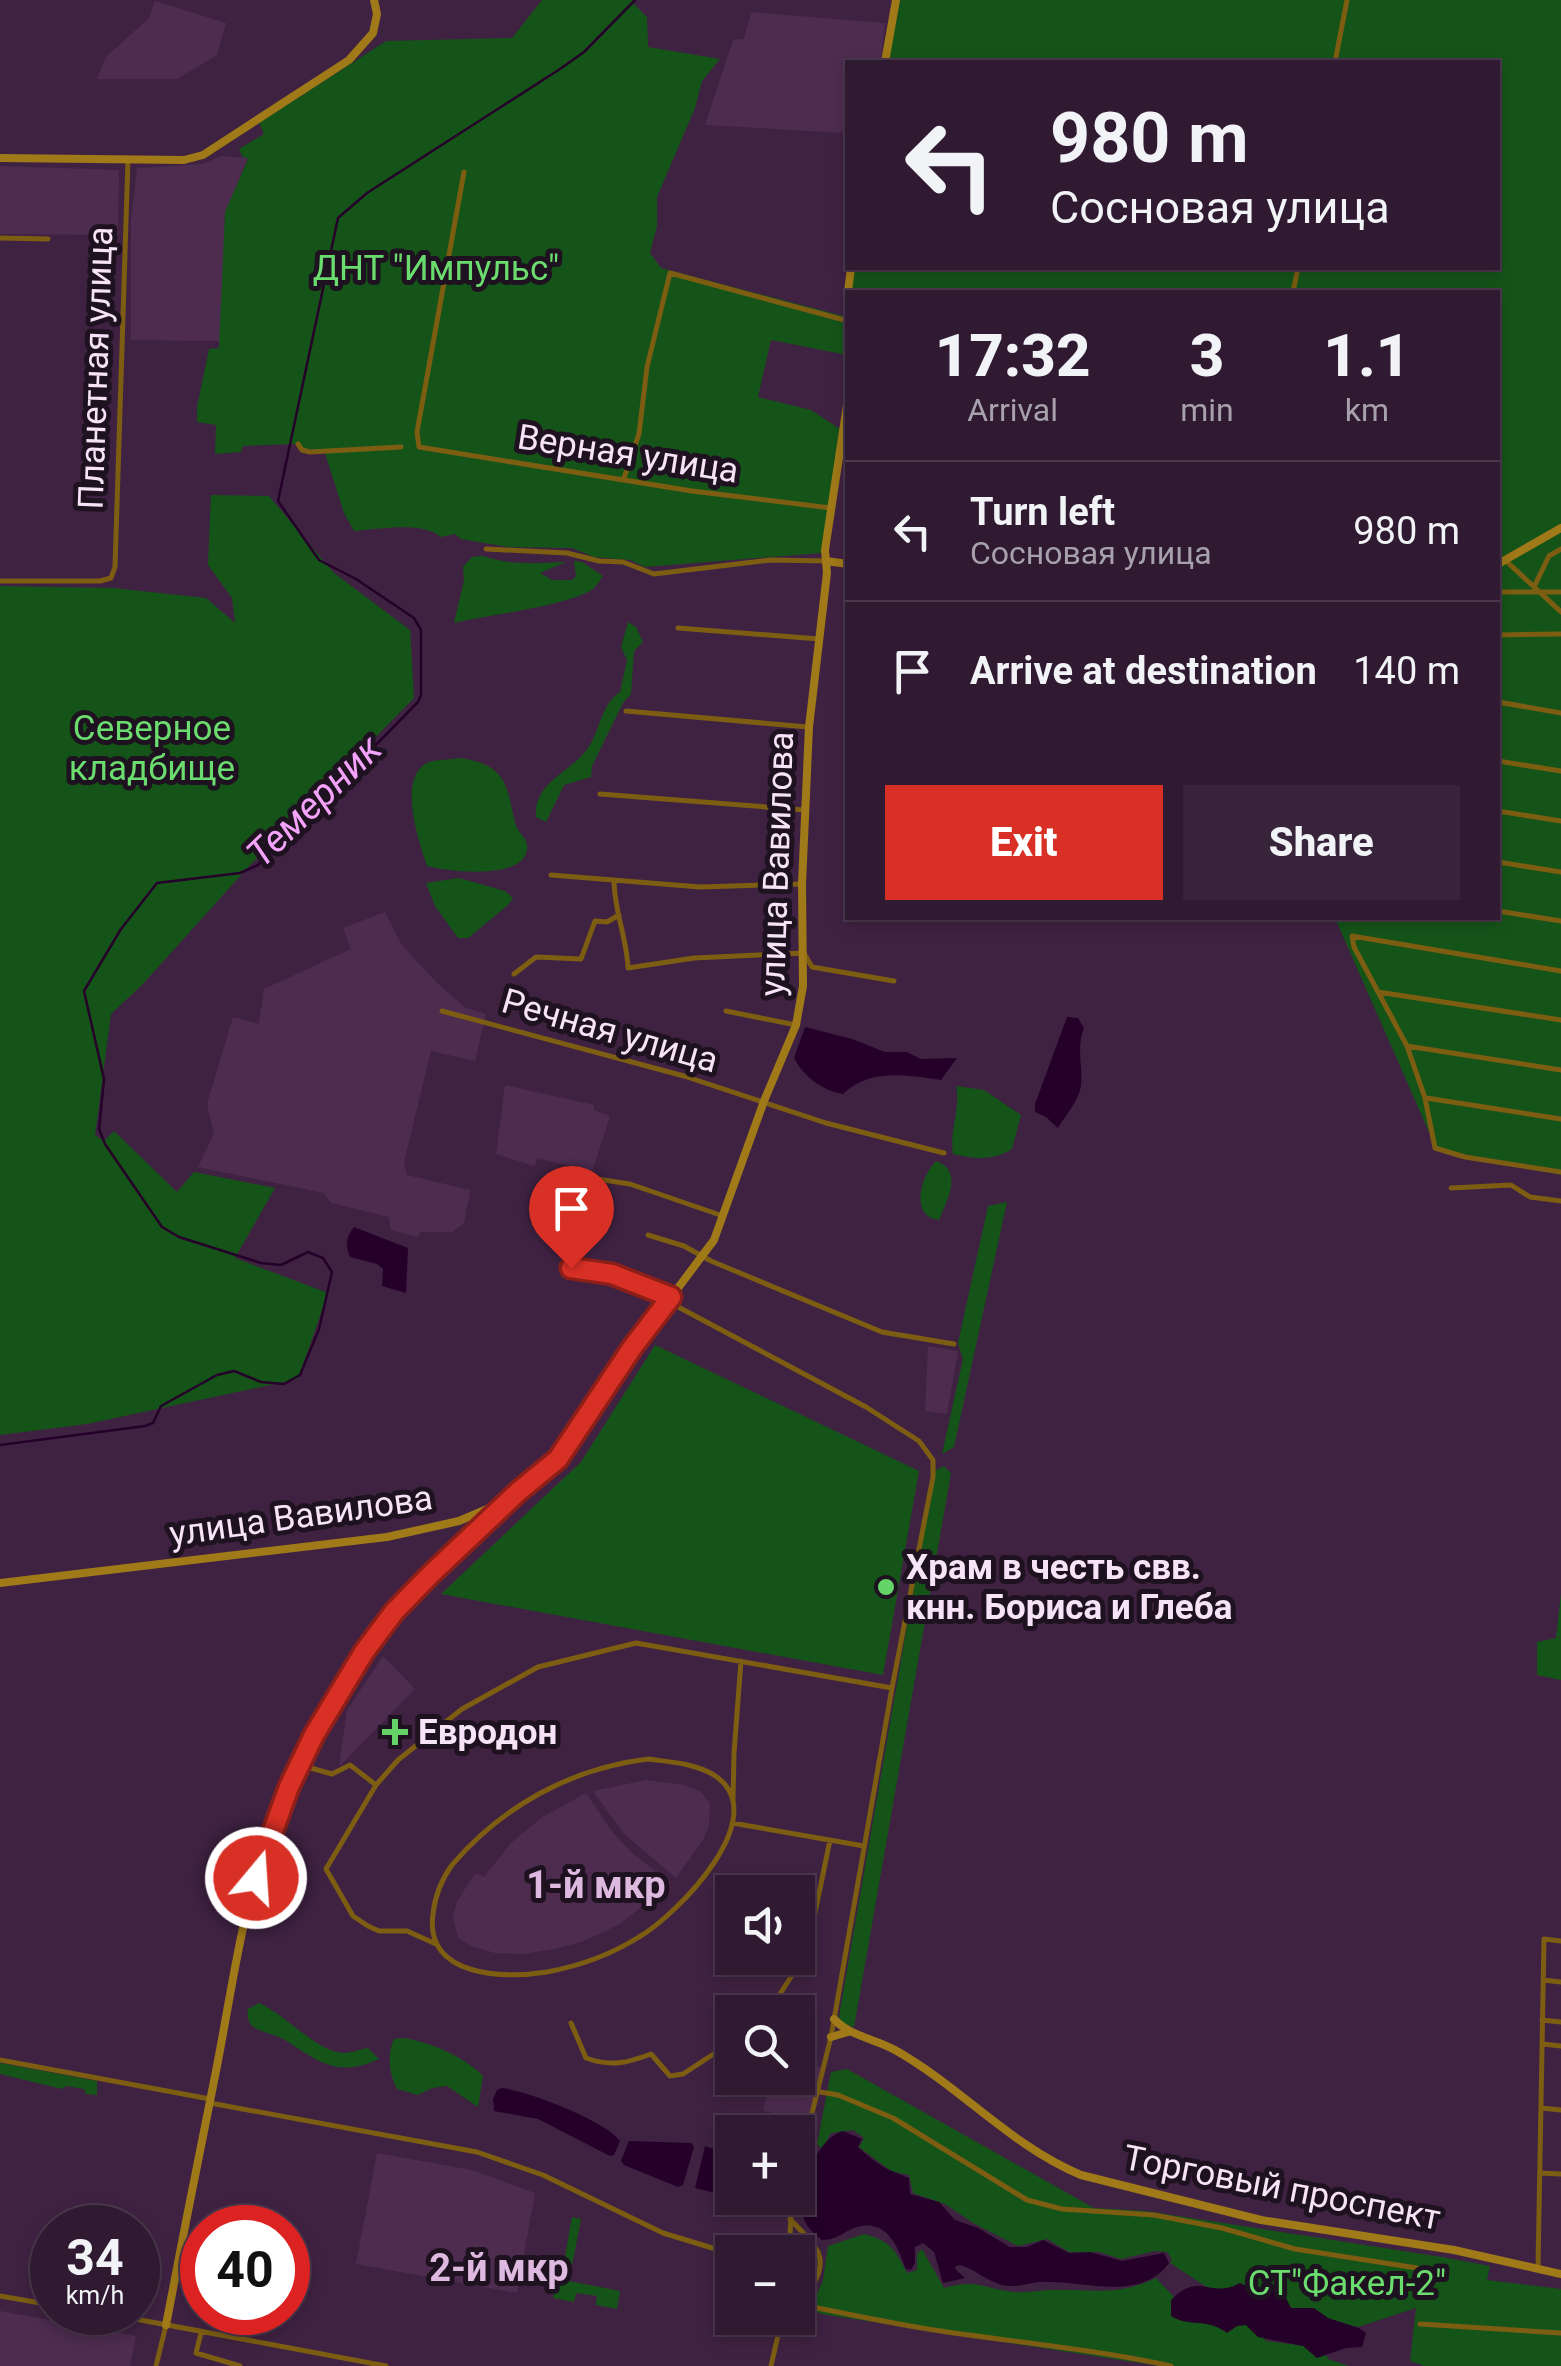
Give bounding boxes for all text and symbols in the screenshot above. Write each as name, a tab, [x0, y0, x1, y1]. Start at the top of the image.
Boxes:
text: 980 m	[1050, 97, 1249, 179]
icon: left	[885, 100, 1015, 230]
text: Сосновая улица	[1050, 181, 1390, 234]
street label: Планетная улица	[71, 226, 121, 510]
park label: ДНТ "Импульс"	[313, 248, 559, 289]
text: 17:32	[935, 320, 1091, 391]
text: 3	[1190, 320, 1224, 391]
text: 1.1	[1323, 320, 1410, 391]
text: Arrival	[967, 391, 1058, 429]
text: min	[1180, 391, 1234, 429]
text: km	[1345, 391, 1389, 429]
street label: Верная улица	[515, 416, 741, 492]
text: Turn left	[970, 490, 1115, 534]
icon: left	[885, 504, 940, 559]
text: 980 m	[1353, 509, 1460, 553]
text: Сосновая улица	[970, 534, 1212, 572]
icon: arrive	[885, 644, 940, 699]
text: Arrive at destination	[970, 649, 1317, 693]
text: 140 m	[1353, 649, 1460, 693]
park label: Северное кладбище	[69, 708, 235, 789]
water label: Темерник	[238, 725, 391, 876]
street label: улица Вавилова	[752, 731, 802, 997]
button: Exit	[885, 785, 1163, 900]
button: Share	[1183, 785, 1460, 900]
street label: Речная улица	[497, 981, 723, 1081]
pin	[529, 1166, 614, 1269]
icon: arrive	[544, 1181, 599, 1236]
street label: улица Вавилова	[167, 1477, 435, 1555]
place label: Храм в честь свв. кнн. Бориса и Глеба	[906, 1547, 1232, 1628]
marker: Храм в честь свв. кнн. Бориса и Глеба	[875, 1576, 897, 1598]
place label: Евродон	[418, 1712, 557, 1753]
marker: Евродон	[382, 1719, 408, 1745]
position arrow	[204, 1826, 308, 1930]
district label: 1-й мкр	[526, 1863, 666, 1907]
map controls	[715, 1875, 815, 2335]
button: sound	[715, 1875, 815, 1975]
button: search	[715, 1995, 815, 2095]
button: +	[715, 2115, 815, 2215]
street label: Торговый проспект	[1120, 2137, 1444, 2239]
speed limit sign: 40	[180, 2205, 310, 2335]
text: 34	[66, 2229, 124, 2287]
button: −	[715, 2235, 815, 2335]
district label: 2-й мкр	[429, 2246, 569, 2290]
park label: СТ"Факел-2"	[1248, 2263, 1446, 2304]
text: km/h	[66, 2281, 124, 2310]

